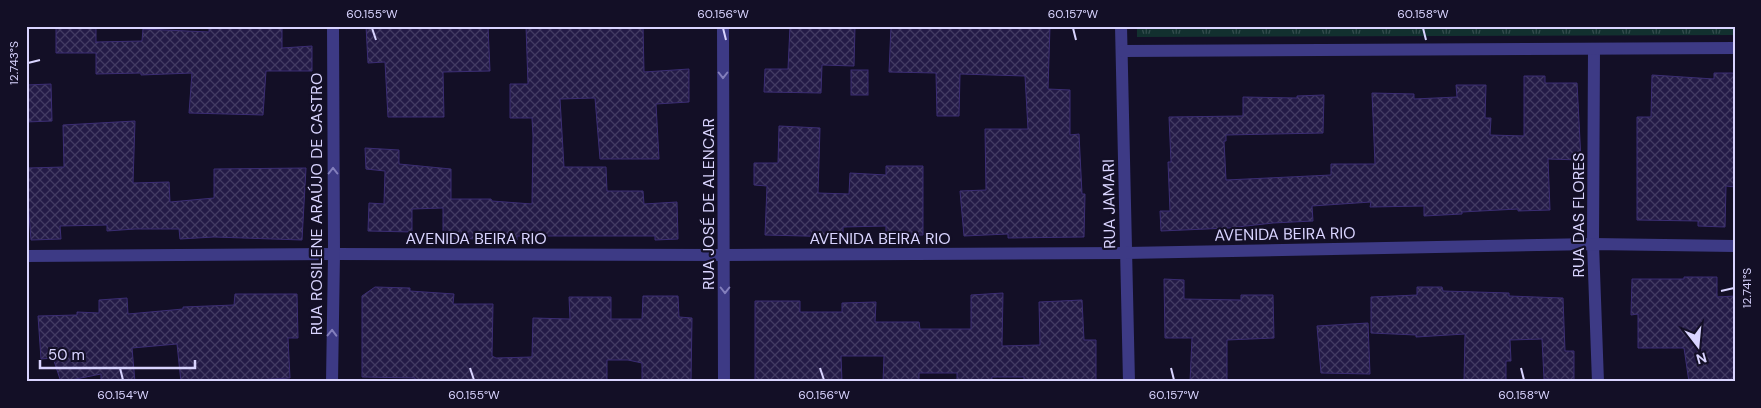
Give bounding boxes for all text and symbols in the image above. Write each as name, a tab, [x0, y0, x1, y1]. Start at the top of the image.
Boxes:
text: 60.155°W	[346, 6, 398, 22]
text: 60.156°W	[697, 6, 749, 22]
text: 60.157°W	[1048, 6, 1099, 22]
text: 60.158°W	[1397, 6, 1449, 22]
text: 12.743°S	[6, 41, 22, 85]
one-way arrow	[718, 72, 728, 79]
street label: RUA ROSILENE ARAÚJO DE CASTRO	[306, 73, 327, 335]
street label: RUA JOSÉ DE ALENCAR	[698, 118, 719, 290]
street label: RUA DAS FLORES	[1568, 153, 1589, 277]
street label: RUA JAMARI	[1098, 159, 1120, 249]
one-way arrow	[328, 166, 338, 174]
street label: AVENIDA BEIRA RIO	[1214, 222, 1356, 246]
street label: AVENIDA BEIRA RIO	[405, 228, 547, 249]
street label: AVENIDA BEIRA RIO	[809, 228, 951, 249]
text: 12.741°S	[1739, 268, 1755, 308]
one-way arrow	[720, 286, 730, 294]
north arrow	[1674, 320, 1724, 370]
one-way arrow	[327, 329, 338, 337]
scale bar	[40, 338, 195, 370]
text: 50 m	[48, 345, 85, 365]
text: N	[1694, 348, 1709, 369]
text: 60.154°W	[97, 387, 149, 403]
text: 60.155°W	[448, 387, 500, 403]
text: 60.156°W	[798, 387, 850, 403]
text: 60.157°W	[1149, 387, 1200, 403]
text: 60.158°W	[1498, 387, 1550, 403]

